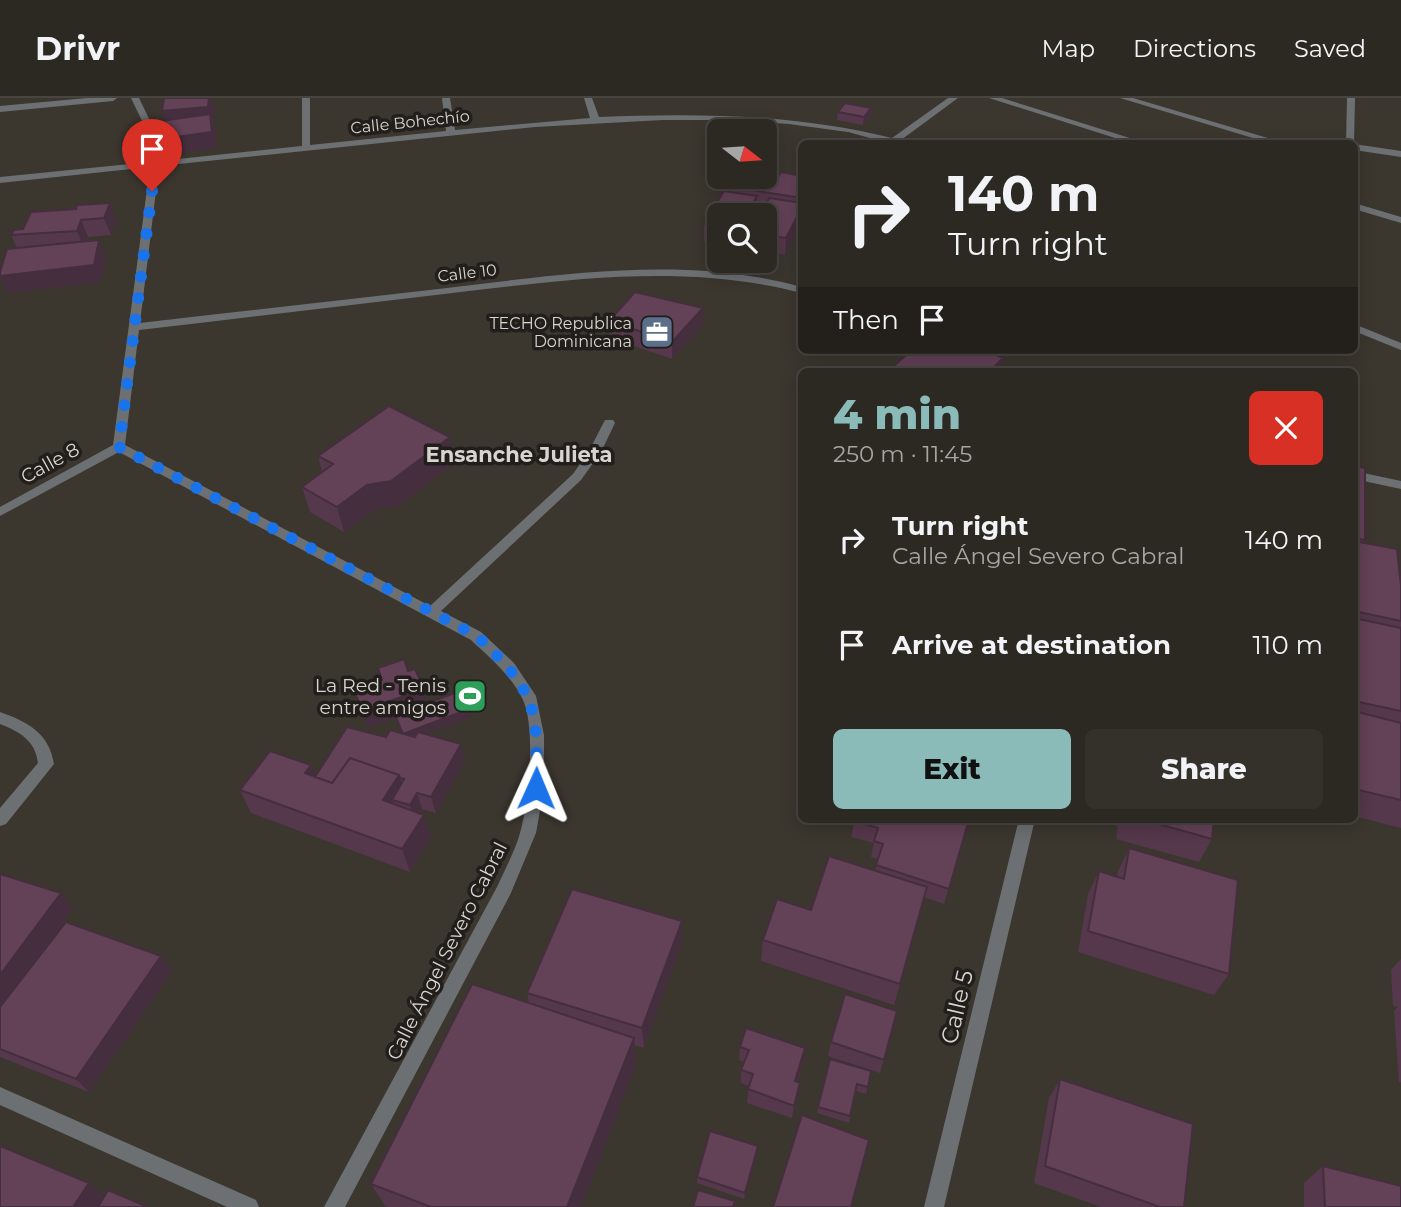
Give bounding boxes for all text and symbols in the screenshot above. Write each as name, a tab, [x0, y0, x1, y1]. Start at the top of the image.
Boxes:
text: Drivr	[35, 28, 120, 68]
text: Map	[1042, 34, 1095, 63]
text: Directions	[1133, 34, 1256, 63]
text: Saved	[1294, 34, 1366, 63]
street label: Calle Bohechío	[349, 106, 471, 138]
pin	[122, 119, 182, 191]
north arrow	[707, 119, 777, 189]
map controls	[707, 119, 777, 273]
icon: arrive	[133, 130, 171, 168]
text: 140 m	[948, 164, 1100, 223]
icon: right	[833, 168, 924, 259]
button: search	[707, 203, 777, 273]
text: Turn right	[948, 224, 1108, 263]
street label: Calle 10	[436, 260, 498, 286]
icon: arrive	[913, 301, 951, 339]
text: Then	[833, 304, 899, 336]
office icon: TECHO Republica Dominicana	[638, 313, 676, 351]
place label: TECHO Republica Dominicana	[489, 314, 632, 351]
text: 4 min	[833, 388, 961, 440]
button: close	[1249, 391, 1323, 465]
street label: Calle 8	[17, 438, 83, 488]
text: 250 m · 11:45	[833, 440, 972, 468]
district label: Ensanche Julieta	[426, 442, 612, 467]
text: Turn right	[892, 510, 1028, 542]
icon: right	[833, 521, 871, 559]
text: 140 m	[1245, 524, 1323, 556]
text: Calle Ángel Severo Cabral	[892, 542, 1184, 570]
icon: arrive	[833, 626, 871, 664]
text: Arrive at destination	[892, 629, 1171, 661]
text: 110 m	[1253, 629, 1323, 661]
place label: La Red - Tenis entre amigos	[315, 674, 446, 719]
sports icon: La Red - Tenis entre amigos	[451, 677, 489, 715]
button: Exit	[833, 729, 1071, 809]
button: Share	[1085, 729, 1323, 809]
position arrow	[499, 751, 573, 825]
street label: Calle Ángel Severo Cabral	[382, 838, 512, 1064]
street label: Calle 5	[935, 967, 979, 1047]

